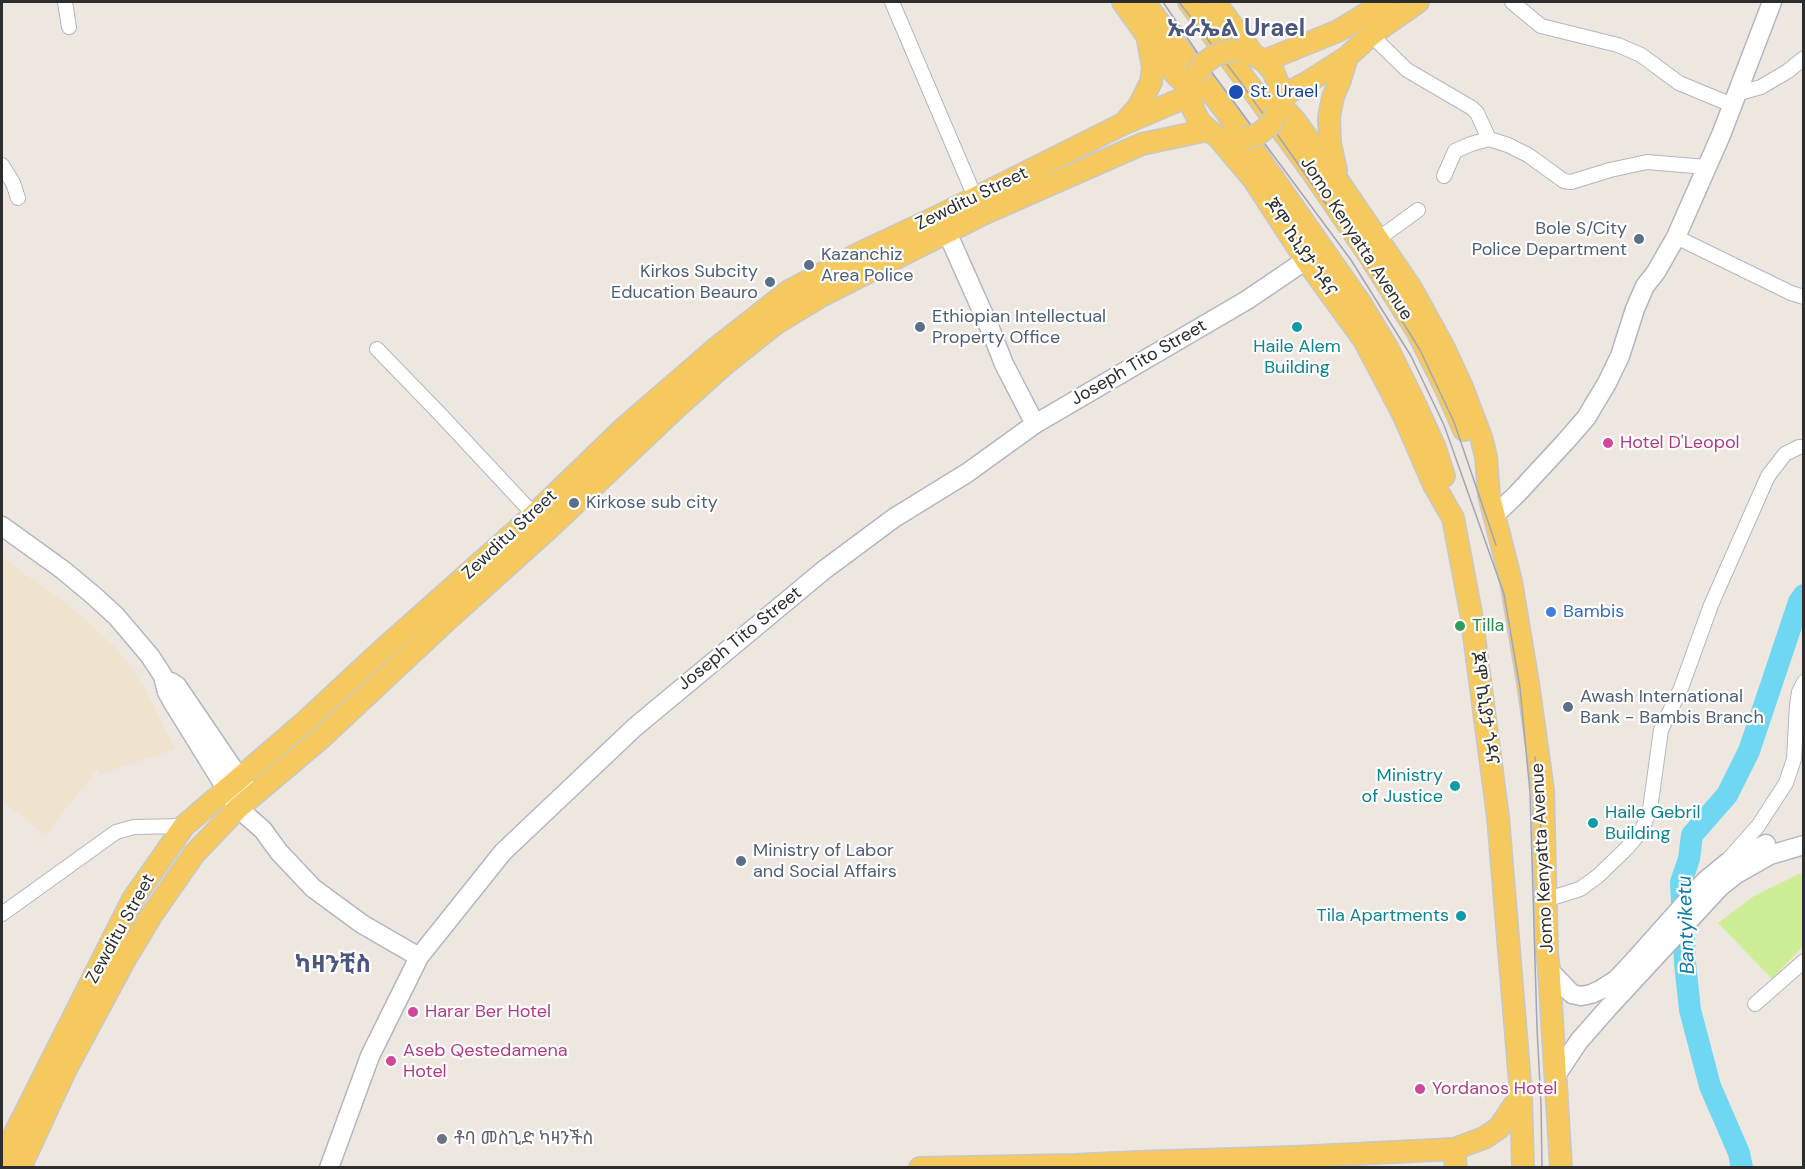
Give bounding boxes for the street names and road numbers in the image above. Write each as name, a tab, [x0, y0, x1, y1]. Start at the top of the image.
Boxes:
street label: Jomo Kenyatta Avenue	[1295, 153, 1417, 325]
street label: Zewditu Street	[913, 163, 1031, 235]
street label: ጆሞ ኬኒያታ ጎዳና	[1259, 195, 1341, 301]
street label: Joseph Tito Street	[1067, 315, 1211, 411]
street label: Zewditu Street	[458, 486, 562, 584]
street label: Joseph Tito Street	[674, 582, 806, 696]
street label: ጆሞ ኬኒያታ ጎዳና	[1465, 651, 1503, 765]
street label: Jomo Kenyatta Avenue	[1527, 762, 1559, 954]
street label: Zewditu Street	[82, 871, 160, 987]

